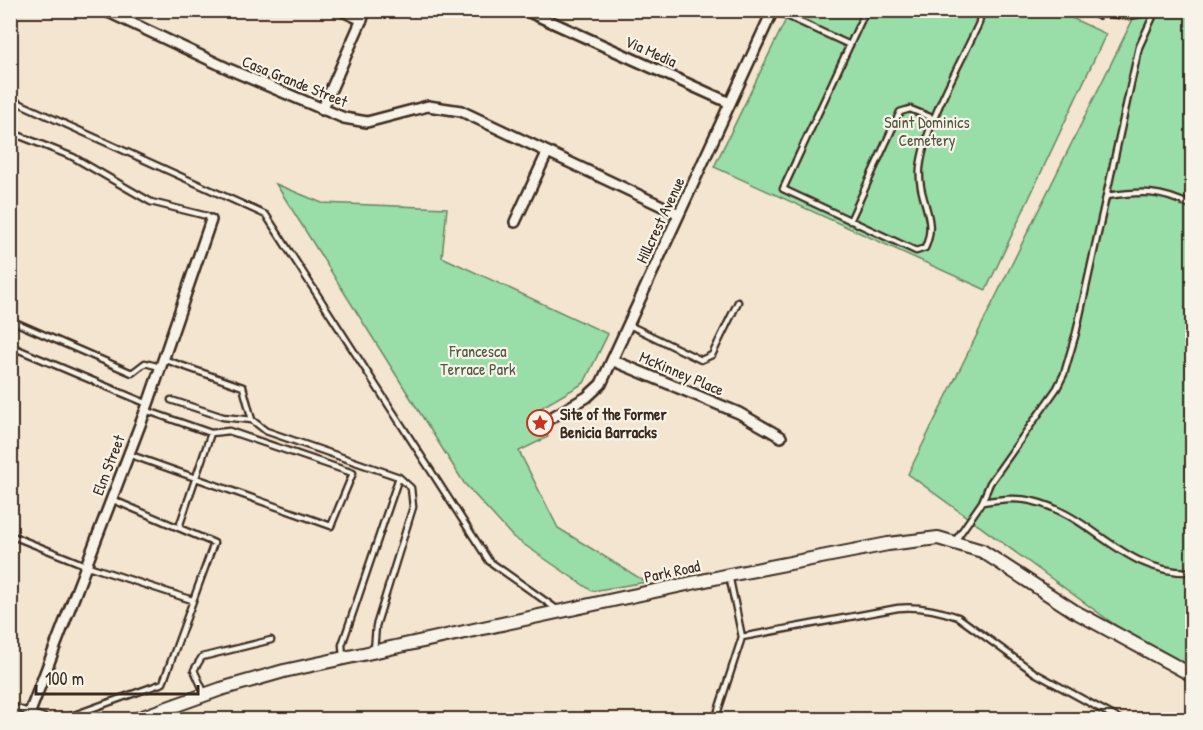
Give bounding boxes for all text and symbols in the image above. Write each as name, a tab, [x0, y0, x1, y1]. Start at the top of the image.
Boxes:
street label: Via Media	[622, 30, 680, 72]
street label: Casa Grande Street	[239, 50, 352, 112]
park label: Saint Dominics Cemetery	[884, 111, 970, 151]
street label: Hillcrest Avenue	[630, 173, 690, 267]
park label: Francesca Terrace Park	[440, 340, 516, 380]
street label: McKinney Place	[636, 345, 728, 401]
place label: Site of the Former Benicia Barracks	[560, 403, 667, 443]
place icon: Site of the Former Benicia Barracks	[525, 408, 555, 438]
street label: Elm Street	[86, 431, 130, 498]
street label: Park Road	[642, 554, 702, 588]
scale bar	[36, 658, 198, 696]
text: 100 m	[45, 666, 84, 691]

